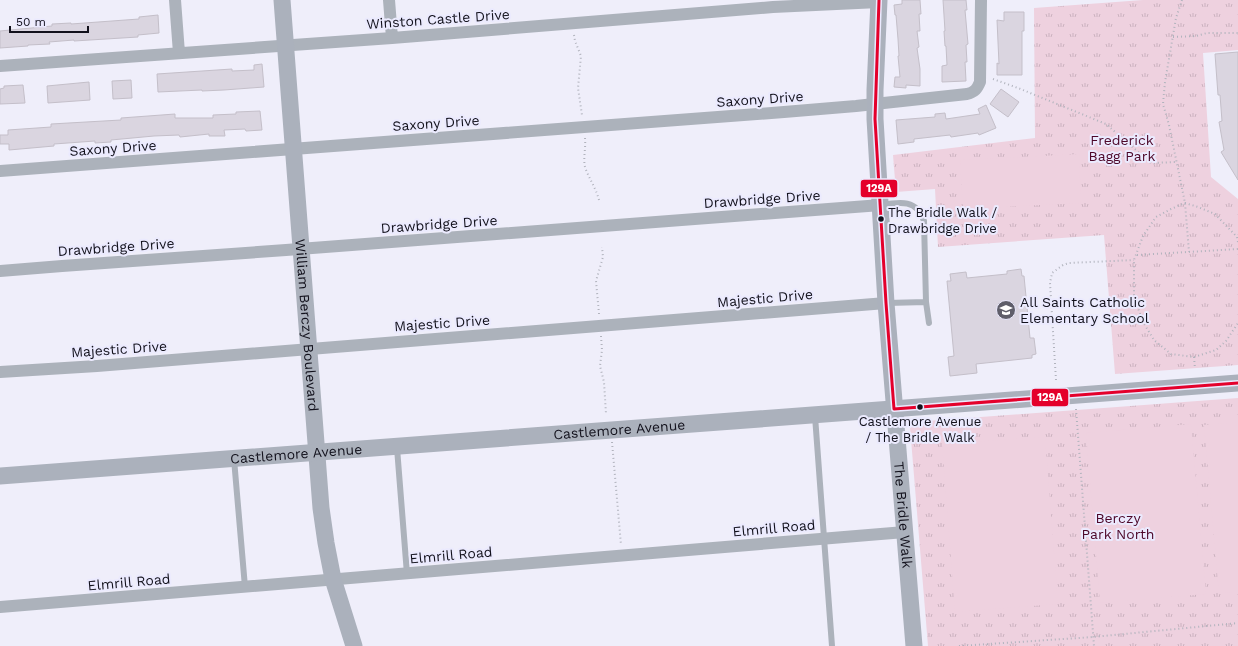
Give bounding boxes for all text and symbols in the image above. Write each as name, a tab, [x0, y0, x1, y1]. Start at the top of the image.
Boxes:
street label: Winston Castle Drive	[366, 6, 510, 32]
scale bar	[10, 8, 88, 34]
text: 50 m	[16, 15, 46, 29]
street label: Saxony Drive	[716, 88, 804, 110]
street label: Saxony Drive	[392, 112, 480, 134]
park label: Frederick Bagg Park	[1089, 132, 1155, 164]
street label: Saxony Drive	[69, 137, 157, 159]
line badge: 129A	[860, 179, 898, 198]
text: 129A	[866, 182, 892, 195]
street label: Drawbridge Drive	[703, 187, 821, 211]
place label: The Bridle Walk / Drawbridge Drive	[888, 205, 997, 236]
street label: Drawbridge Drive	[380, 212, 498, 236]
marker: The Bridle Walk / Drawbridge Drive	[876, 214, 886, 224]
street label: Drawbridge Drive	[57, 235, 175, 259]
street label: William Berczy Boulevard	[292, 238, 322, 412]
street label: Majestic Drive	[716, 286, 814, 310]
place label: All Saints Catholic Elementary School	[1020, 294, 1150, 326]
school or university icon: All Saints Catholic Elementary School	[995, 299, 1017, 321]
street label: Majestic Drive	[394, 312, 490, 334]
street label: Majestic Drive	[71, 338, 167, 360]
line badge: 129A	[1031, 388, 1069, 407]
text: 129A	[1037, 391, 1063, 404]
marker: Castlemore Avenue / The Bridle Walk	[915, 402, 925, 412]
place label: Castlemore Avenue / The Bridle Walk	[859, 414, 981, 445]
street label: Castlemore Avenue	[553, 417, 686, 442]
street label: Castlemore Avenue	[230, 441, 363, 467]
street label: The Bridle Walk	[891, 461, 916, 569]
park label: Berczy Park North	[1082, 510, 1154, 542]
street label: Elmrill Road	[732, 516, 816, 540]
street label: Elmrill Road	[409, 543, 493, 567]
street label: Elmrill Road	[87, 570, 171, 594]

